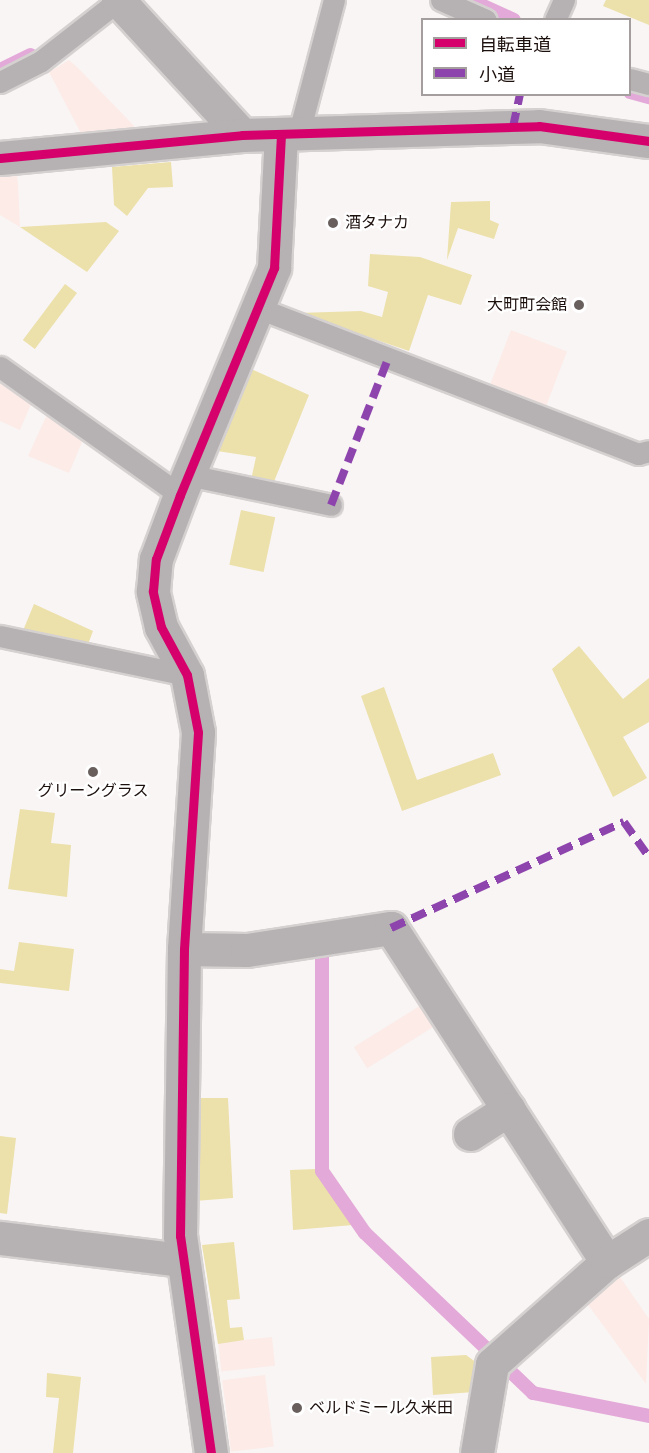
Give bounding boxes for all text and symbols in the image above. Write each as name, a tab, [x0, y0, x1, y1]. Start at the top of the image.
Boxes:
legend	[421, 18, 631, 96]
text: 自転車道	[479, 34, 551, 55]
text: 小道	[479, 64, 515, 85]
place label: 酒タナカ	[345, 213, 409, 233]
marker: 酒タナカ	[326, 216, 340, 230]
place label: 大町町会館	[487, 295, 567, 315]
marker: 大町町会館	[572, 298, 586, 312]
marker: グリーングラス	[86, 765, 100, 779]
place label: グリーングラス	[37, 781, 149, 801]
place label: ベルドミール久米田	[309, 1398, 453, 1418]
marker: ベルドミール久米田	[290, 1401, 304, 1415]

